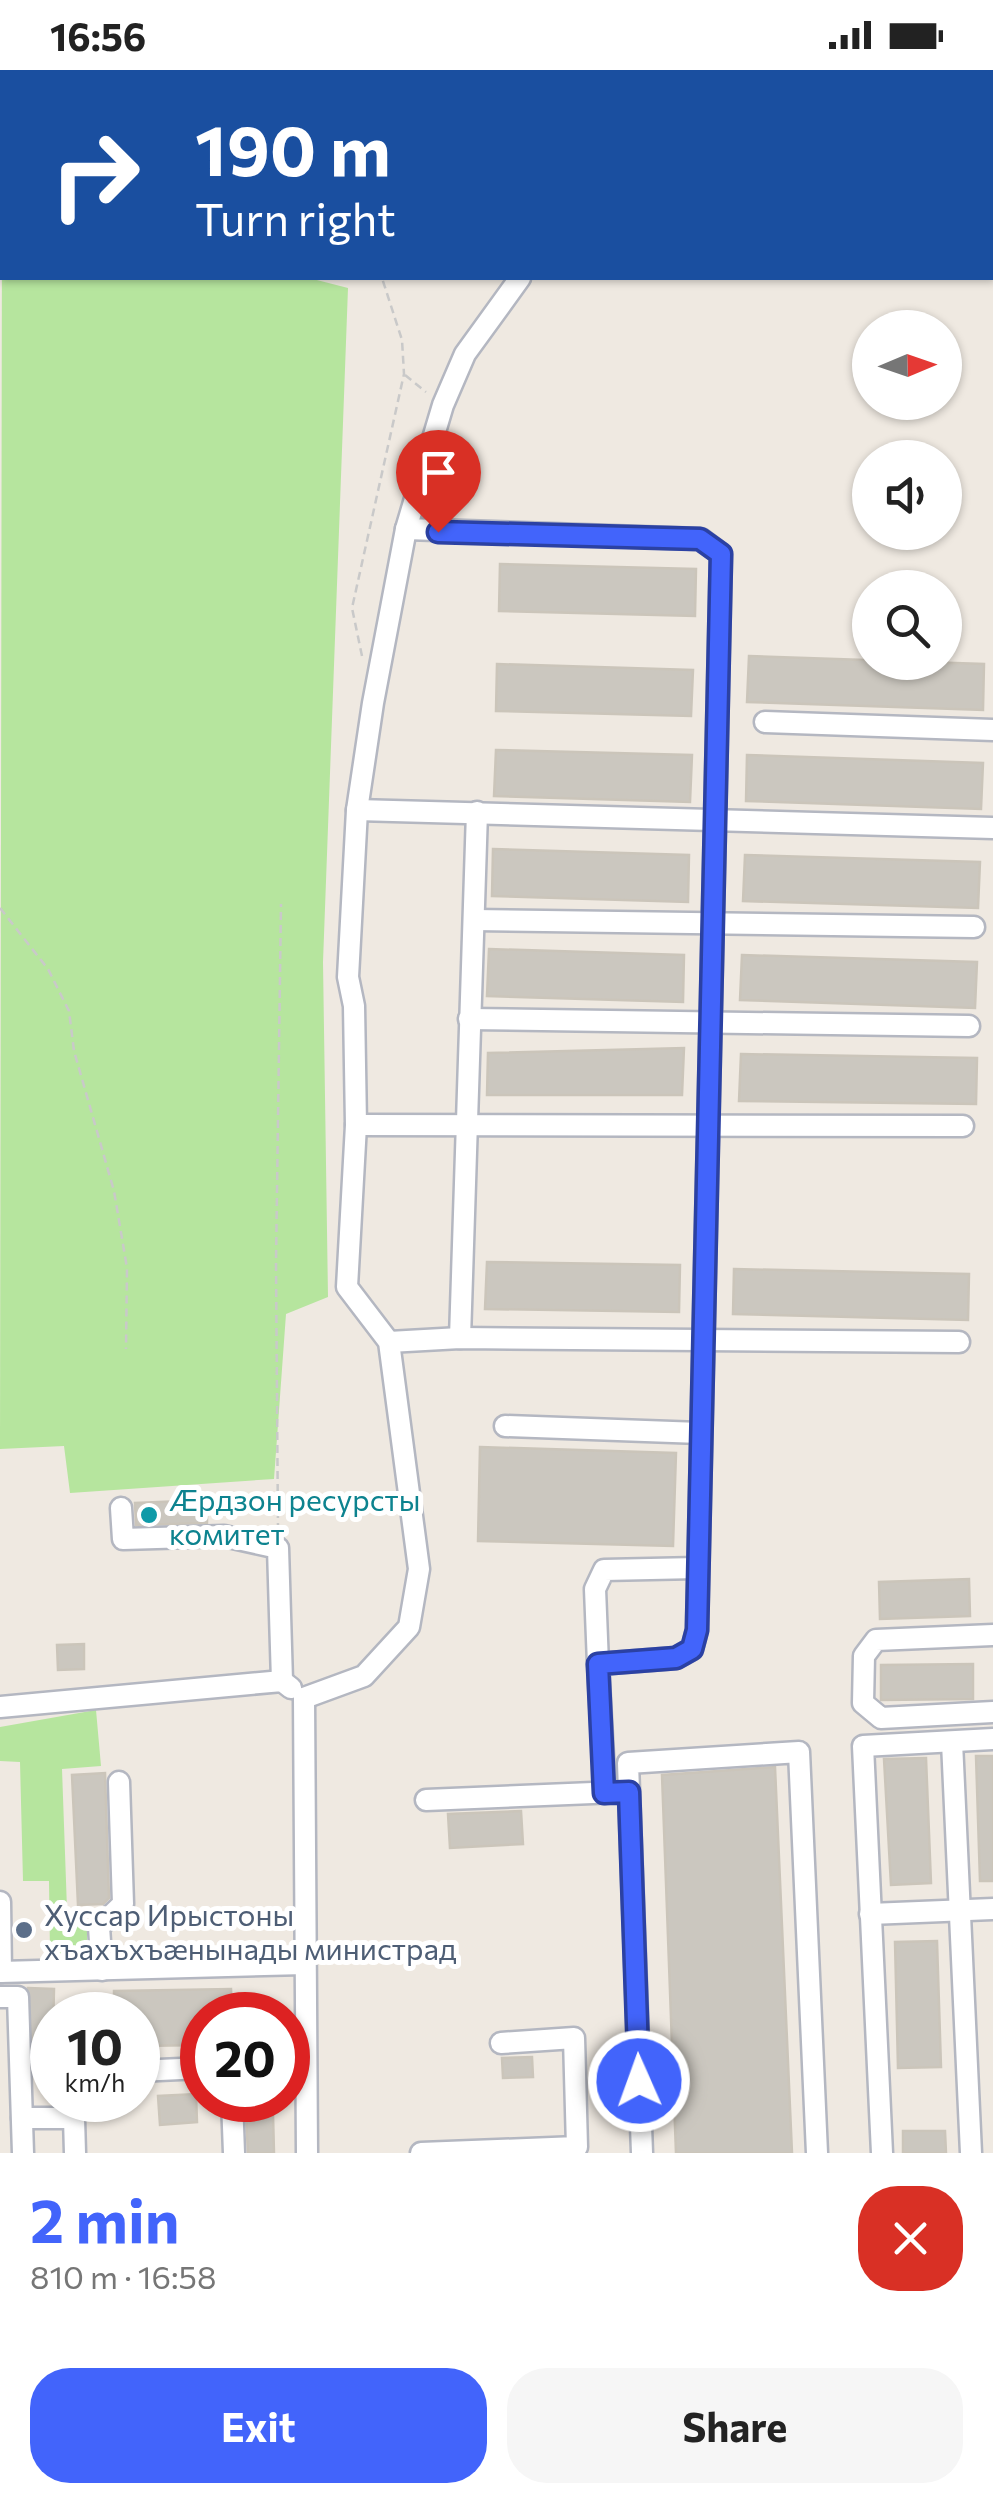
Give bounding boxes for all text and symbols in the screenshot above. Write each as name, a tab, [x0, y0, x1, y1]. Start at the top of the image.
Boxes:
text: 16:56	[50, 12, 146, 59]
text: 190 m	[195, 105, 391, 190]
icon: right	[30, 110, 160, 240]
text: Turn right	[195, 190, 396, 245]
north arrow	[852, 310, 962, 420]
map controls	[852, 310, 962, 680]
pin	[396, 430, 481, 533]
button: sound	[852, 440, 962, 550]
icon: arrive	[411, 445, 466, 500]
button: search	[852, 570, 962, 680]
place label: Æрдзон ресурсты комитет	[169, 1480, 420, 1551]
marker: Æрдзон ресурсты комитет	[138, 1504, 160, 1526]
place label: Хуссар Ирыстоны хъахъхъæнынады министрад	[44, 1895, 457, 1966]
marker: Хуссар Ирыстоны хъахъхъæнынады министрад	[13, 1919, 35, 1941]
speed limit sign: 20	[180, 1992, 310, 2122]
text: 10	[67, 2014, 123, 2075]
position arrow	[587, 2029, 691, 2133]
text: km/h	[65, 2067, 125, 2097]
text: 2 min	[30, 2182, 179, 2255]
button: close	[858, 2186, 963, 2291]
text: 810 m · 16:58	[30, 2256, 216, 2296]
button: Exit	[30, 2368, 487, 2483]
button: Share	[507, 2368, 963, 2483]

